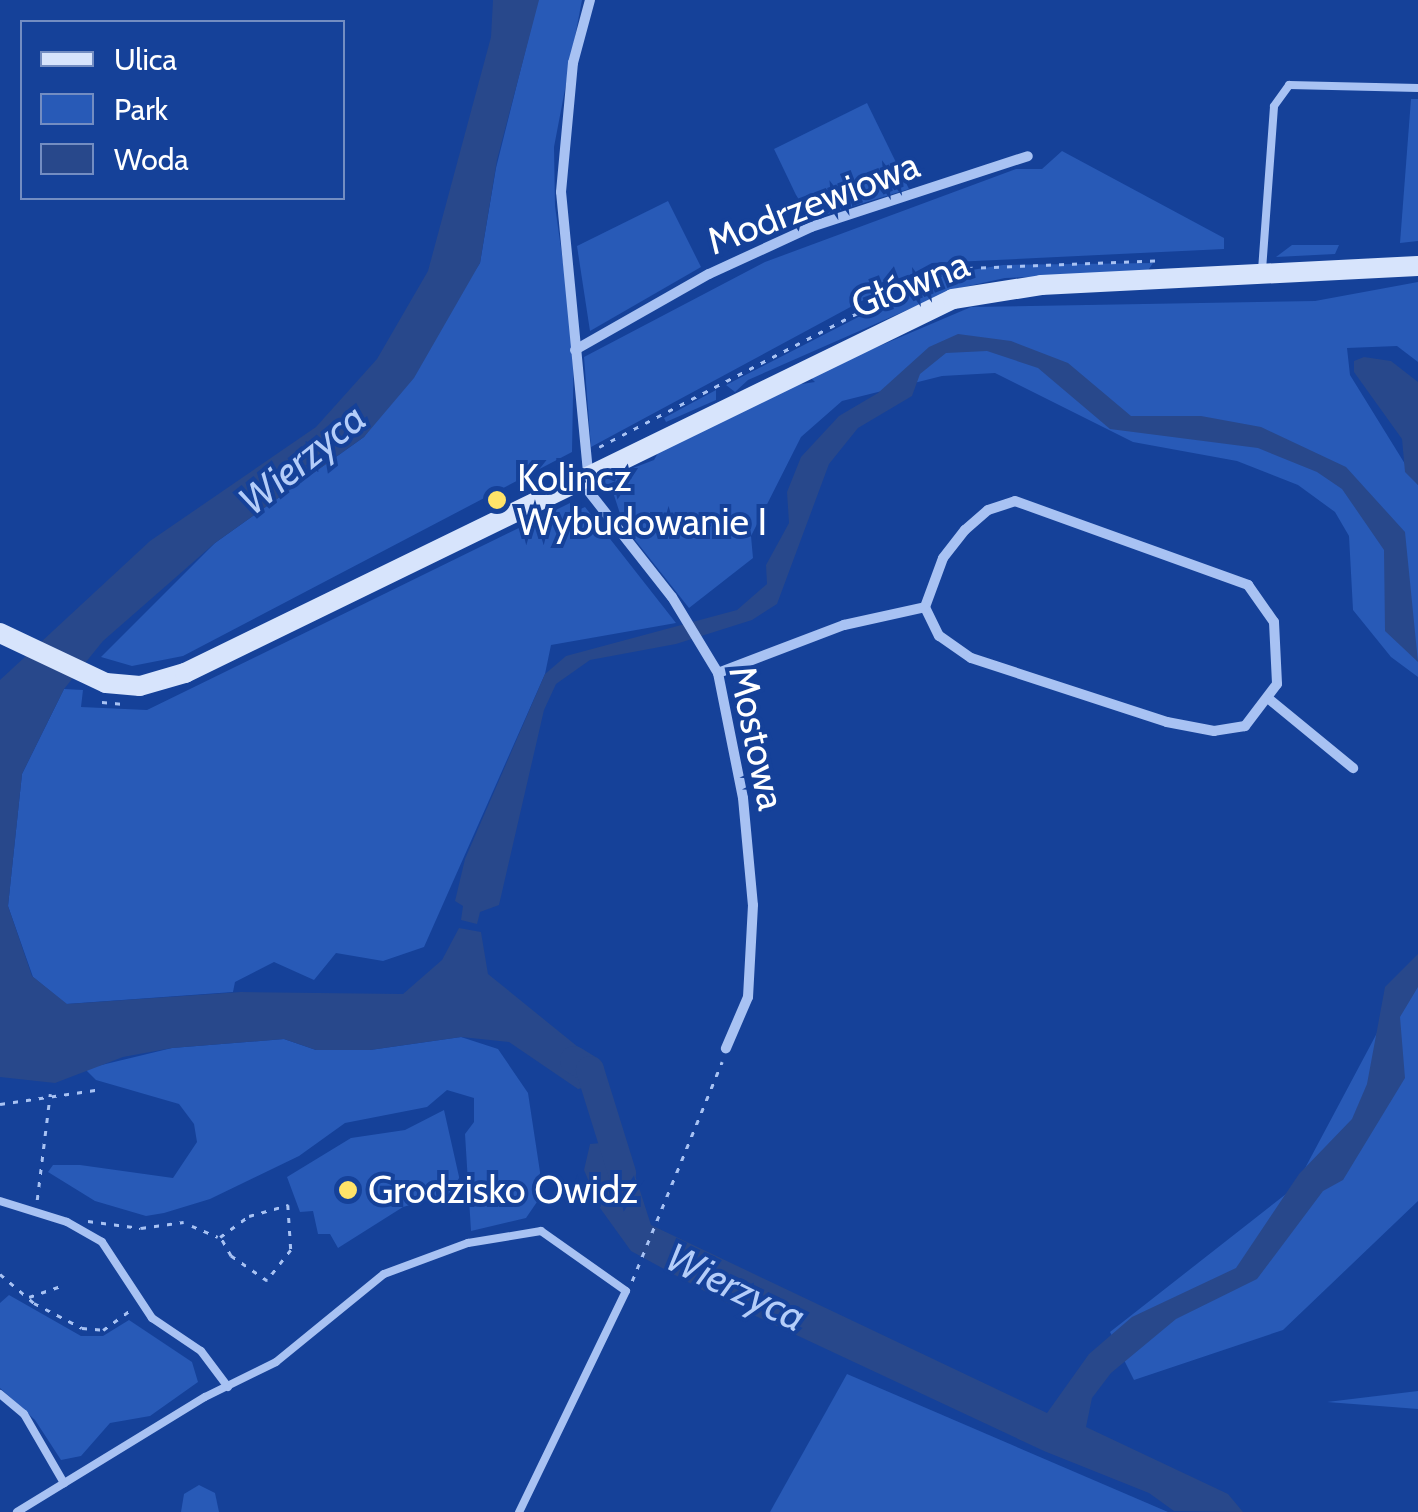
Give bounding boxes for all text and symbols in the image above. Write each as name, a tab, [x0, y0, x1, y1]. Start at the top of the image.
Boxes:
legend	[20, 20, 345, 200]
text: Ulica	[114, 41, 177, 78]
text: Park	[114, 91, 168, 128]
text: Woda	[114, 141, 189, 178]
street label: Modrzewiowa	[701, 142, 925, 264]
street label: Główna	[845, 241, 975, 327]
water label: Wierzyca	[229, 393, 375, 525]
place label: Kolincz Wybudowanie I	[517, 455, 767, 544]
marker: Kolincz Wybudowanie I	[486, 489, 508, 511]
street label: Mostowa	[720, 662, 794, 814]
place label: Grodzisko Owidz	[368, 1167, 638, 1213]
marker: Grodzisko Owidz	[337, 1179, 359, 1201]
water label: Wierzyca	[658, 1233, 814, 1341]

